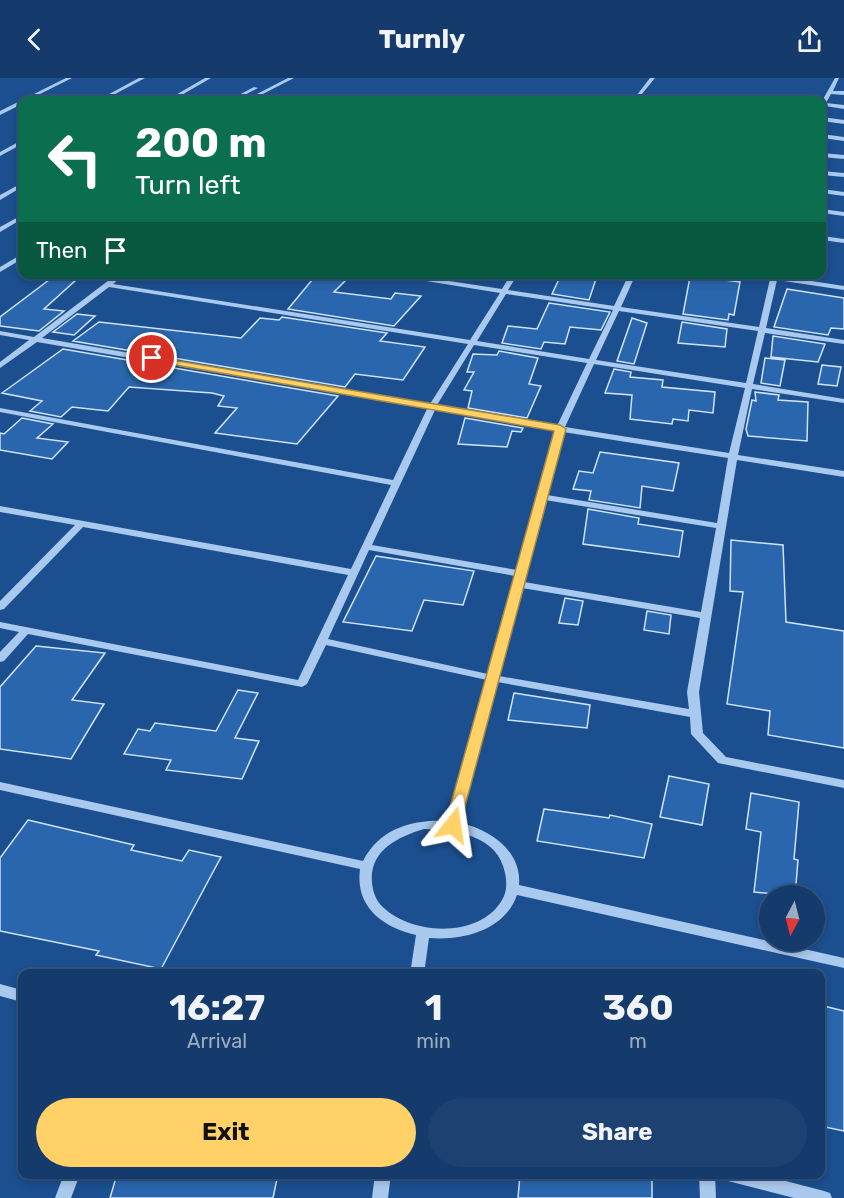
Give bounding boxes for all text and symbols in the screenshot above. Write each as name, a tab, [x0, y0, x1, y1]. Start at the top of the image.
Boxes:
icon: back	[18, 23, 51, 56]
text: Turnly	[379, 23, 465, 55]
icon: share	[793, 23, 826, 56]
text: 200 m	[135, 118, 267, 168]
icon: left	[36, 120, 114, 198]
text: Turn left	[135, 169, 240, 201]
icon: arrive	[99, 234, 132, 267]
text: Then	[36, 237, 87, 264]
pin	[126, 332, 177, 383]
icon: arrive	[135, 341, 168, 374]
position arrow	[421, 793, 485, 857]
north arrow	[759, 885, 825, 951]
map controls	[759, 885, 825, 951]
text: 16:27	[169, 986, 265, 1029]
text: 1	[425, 986, 443, 1029]
text: 360	[602, 986, 674, 1029]
text: Arrival	[187, 1029, 247, 1053]
text: min	[416, 1029, 451, 1053]
text: m	[629, 1029, 647, 1053]
button: Exit	[36, 1098, 416, 1167]
button: Share	[428, 1098, 807, 1167]

